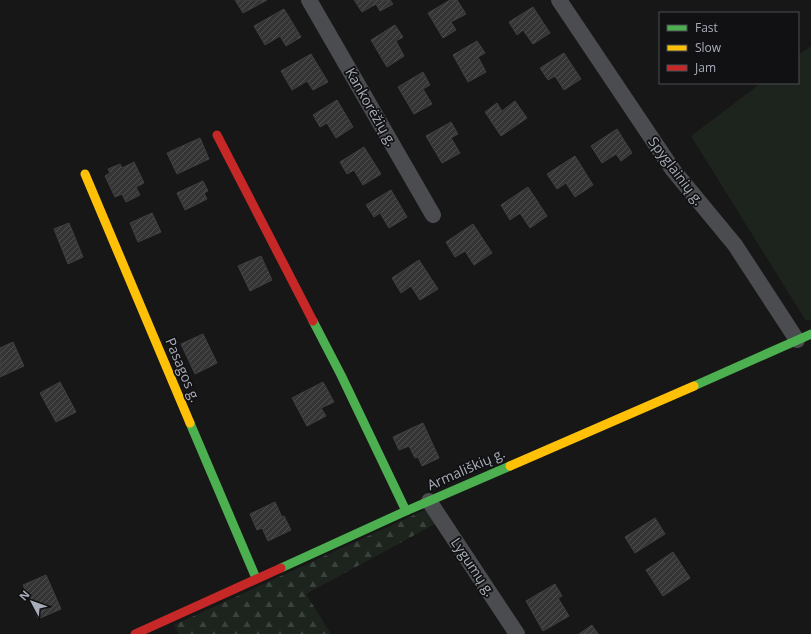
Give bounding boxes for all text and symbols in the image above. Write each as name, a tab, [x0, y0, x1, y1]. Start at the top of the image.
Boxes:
legend	[659, 12, 799, 84]
text: Fast	[695, 19, 718, 36]
text: Slow	[695, 39, 722, 56]
text: Jam	[694, 59, 716, 76]
street label: Kankorėžių g.	[341, 64, 402, 150]
street label: Spyglainių g.	[644, 133, 708, 209]
street label: Pasagos g.	[161, 335, 206, 405]
street label: Armališkių g.	[424, 443, 508, 494]
street label: Lygumų g.	[447, 534, 500, 600]
north arrow	[12, 582, 52, 622]
text: N	[15, 587, 33, 603]

